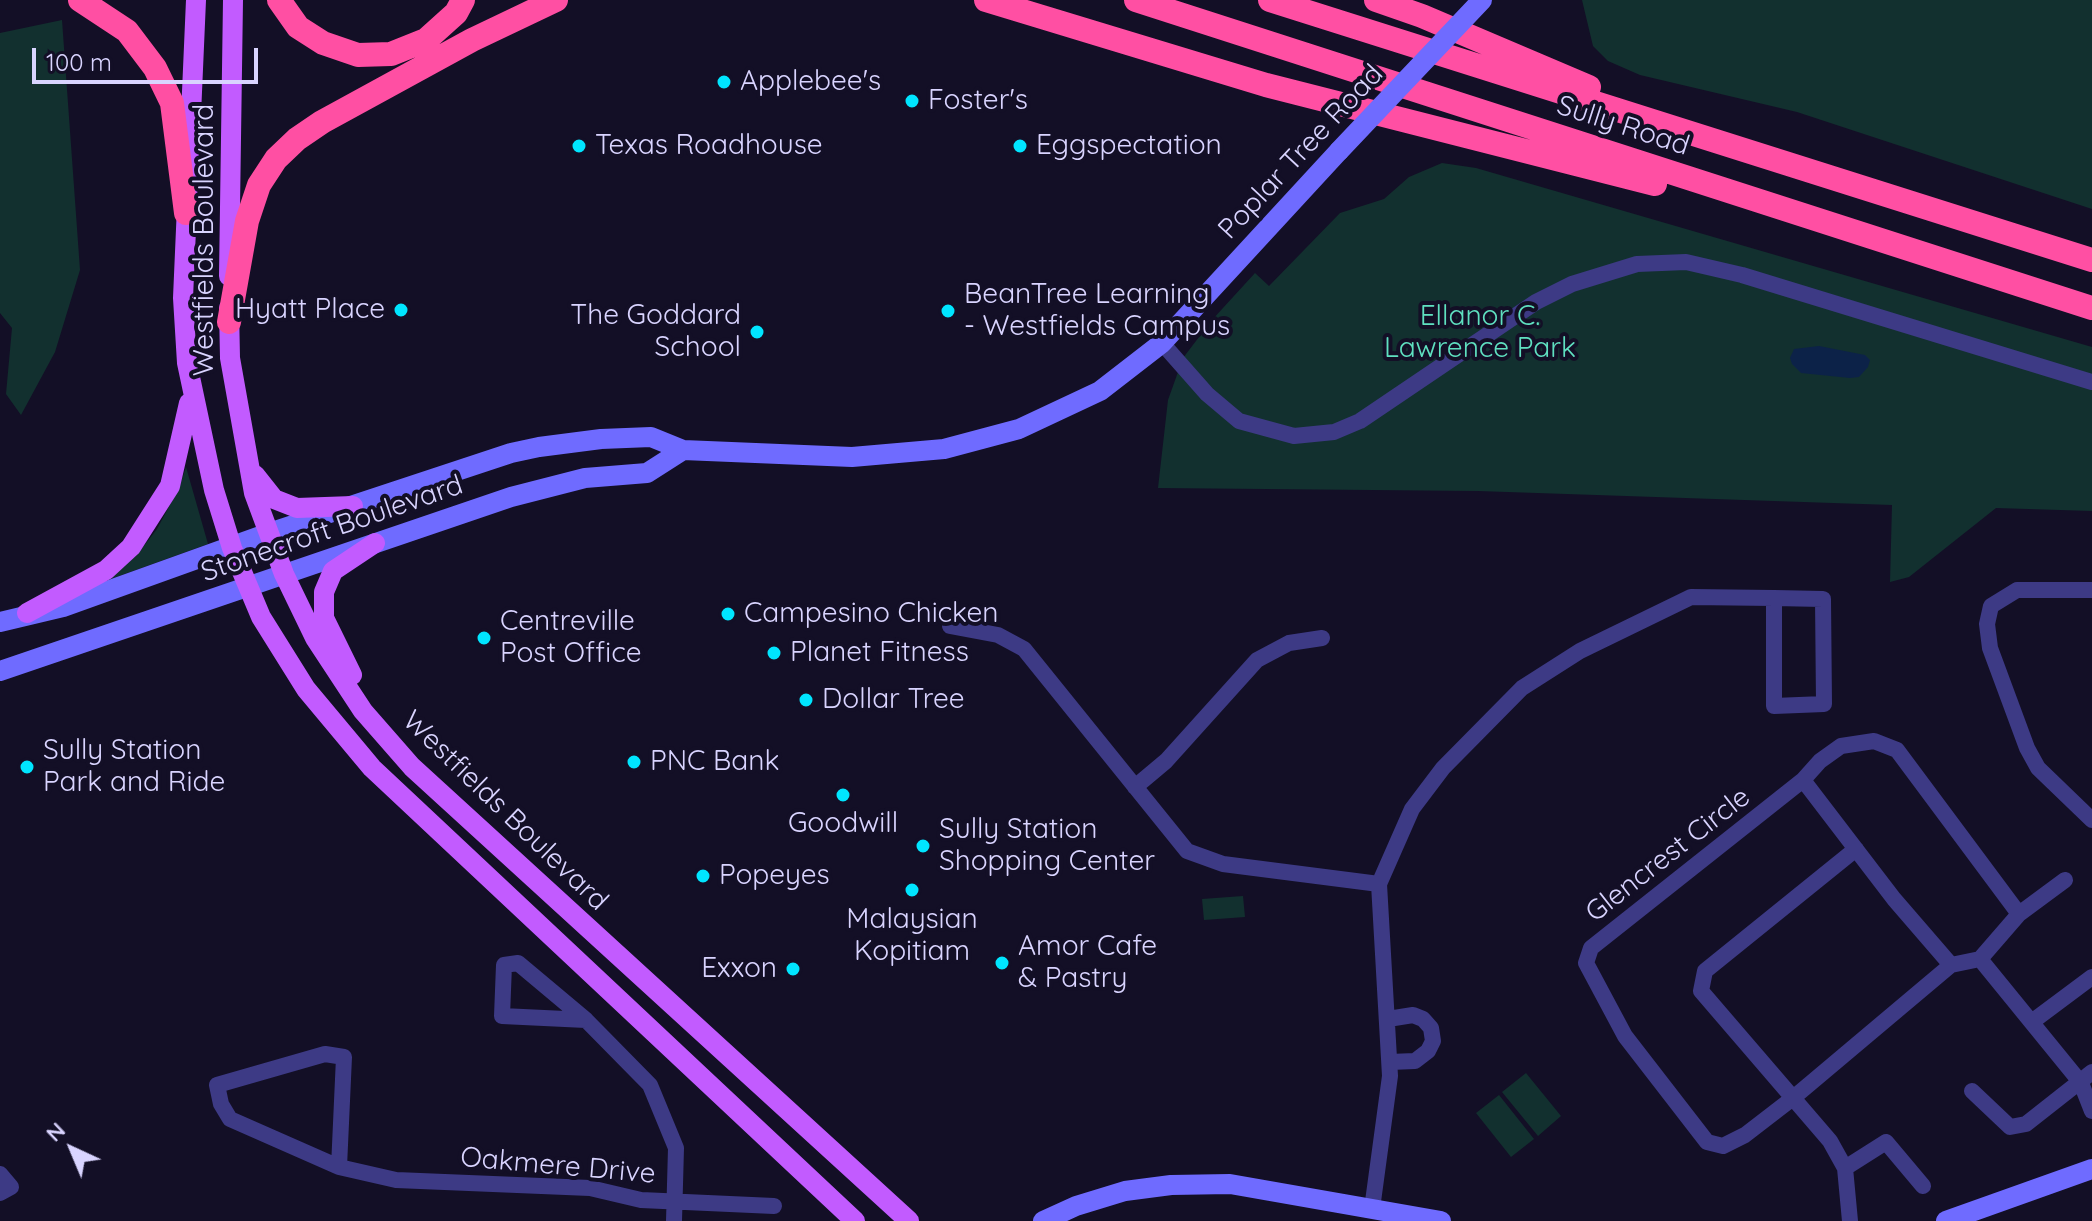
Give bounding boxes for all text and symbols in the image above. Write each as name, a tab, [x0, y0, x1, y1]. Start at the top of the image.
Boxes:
scale bar	[36, 32, 262, 82]
text: 100 m	[46, 47, 112, 77]
street label: Poplar Tree Road	[1212, 58, 1390, 246]
place label: Applebee's	[740, 65, 881, 99]
marker: Applebee's	[715, 73, 733, 91]
place label: Foster's	[928, 84, 1028, 118]
street label: Sully Road	[1553, 89, 1693, 163]
marker: Foster's	[903, 92, 921, 110]
street label: Westfields Boulevard	[188, 104, 222, 376]
place label: Texas Roadhouse	[595, 129, 823, 163]
place label: Eggspectation	[1036, 129, 1222, 163]
marker: Texas Roadhouse	[570, 137, 588, 155]
marker: Eggspectation	[1011, 137, 1029, 155]
place label: BeanTree Learning - Westfields Campus	[964, 278, 1230, 344]
place label: Hyatt Place	[235, 293, 385, 327]
place label: The Goddard School	[570, 299, 741, 365]
park label: Ellanor C. Lawrence Park	[1384, 300, 1576, 366]
marker: Hyatt Place	[392, 301, 410, 319]
marker: BeanTree Learning - Westfields Campus	[939, 302, 957, 320]
marker: The Goddard School	[748, 323, 766, 341]
street label: Stonecroft Boulevard	[197, 468, 467, 590]
place label: Campesino Chicken	[744, 597, 998, 631]
place label: Centreville Post Office	[500, 605, 641, 671]
marker: Campesino Chicken	[719, 605, 737, 623]
marker: Centreville Post Office	[475, 629, 493, 647]
place label: Planet Fitness	[790, 636, 969, 670]
marker: Planet Fitness	[765, 644, 783, 662]
place label: Dollar Tree	[822, 683, 965, 717]
marker: Dollar Tree	[797, 691, 815, 709]
street label: Westfields Boulevard	[395, 704, 615, 918]
place label: Sully Station Park and Ride	[43, 734, 225, 800]
place label: PNC Bank	[650, 745, 779, 779]
marker: PNC Bank	[625, 753, 643, 771]
marker: Sully Station Park and Ride	[18, 758, 36, 776]
street label: Glencrest Circle	[1579, 780, 1757, 930]
marker: Goodwill	[834, 786, 852, 804]
place label: Goodwill	[788, 807, 898, 841]
place label: Sully Station Shopping Center	[939, 813, 1155, 879]
marker: Sully Station Shopping Center	[914, 837, 932, 855]
place label: Popeyes	[719, 859, 830, 893]
marker: Popeyes	[694, 867, 712, 885]
marker: Malaysian Kopitiam	[903, 881, 921, 899]
place label: Malaysian Kopitiam	[846, 903, 978, 969]
place label: Amor Cafe & Pastry	[1018, 930, 1157, 996]
place label: Exxon	[701, 952, 777, 986]
marker: Amor Cafe & Pastry	[993, 954, 1011, 972]
marker: Exxon	[784, 960, 802, 978]
north arrow	[32, 1109, 112, 1189]
text: N	[40, 1116, 71, 1147]
street label: Oakmere Drive	[459, 1141, 657, 1191]

